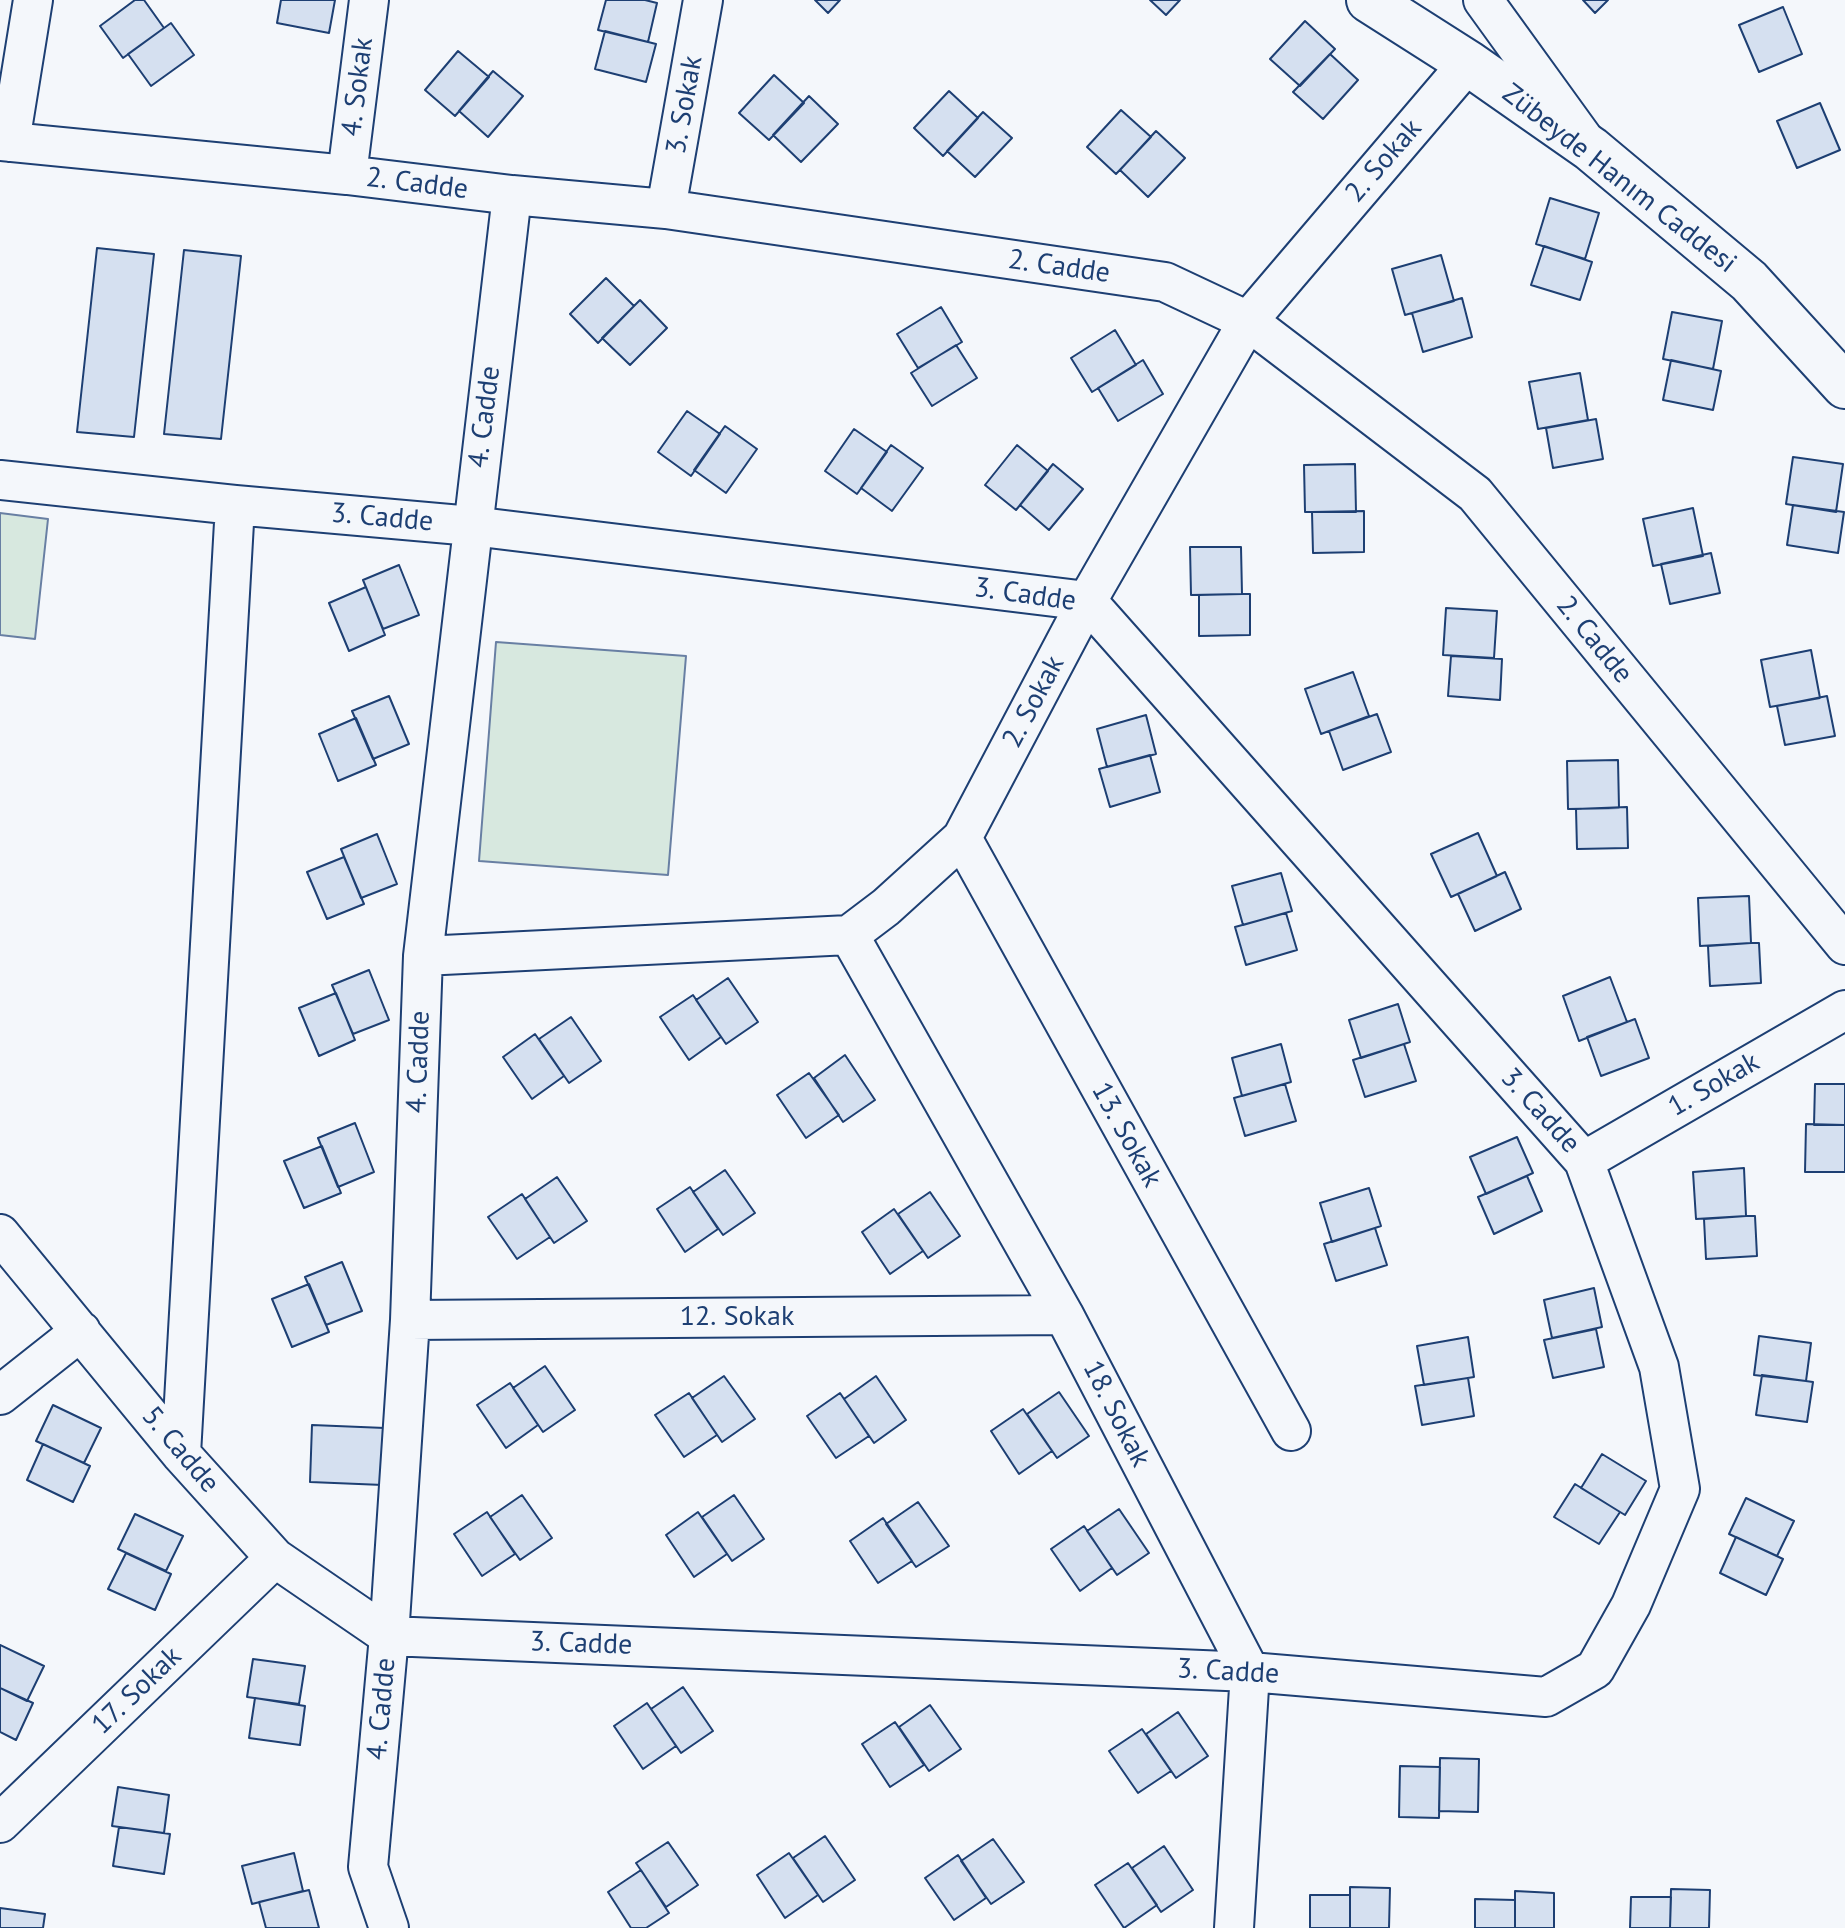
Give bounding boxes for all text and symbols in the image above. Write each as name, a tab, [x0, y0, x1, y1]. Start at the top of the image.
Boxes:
street label: 4. Sokak	[335, 36, 381, 138]
street label: 3. Sokak	[660, 53, 710, 157]
street label: Zübeyde Hanım Caddesi	[1495, 77, 1743, 281]
street label: 2. Sokak	[1339, 113, 1429, 209]
street label: 2. Cadde	[364, 161, 470, 207]
street label: 2. Cadde	[1006, 243, 1112, 291]
street label: 4. Cadde	[462, 364, 508, 470]
street label: 3. Cadde	[329, 497, 435, 539]
street label: 3. Cadde	[972, 571, 1078, 619]
street label: 2. Cadde	[1549, 590, 1639, 690]
street label: 2. Sokak	[996, 650, 1072, 754]
street label: 4. Cadde	[400, 1010, 438, 1114]
street label: 1. Sokak	[1663, 1046, 1765, 1124]
street label: 3. Cadde	[1493, 1062, 1587, 1160]
street label: 13. Sokak	[1084, 1077, 1168, 1193]
street label: 12. Sokak	[680, 1300, 794, 1334]
street label: 18. Sokak	[1075, 1355, 1157, 1473]
street label: 5. Cadde	[134, 1400, 226, 1500]
street label: 3. Cadde	[529, 1625, 633, 1663]
street label: 17. Sokak	[85, 1640, 189, 1742]
street label: 3. Cadde	[1176, 1653, 1280, 1691]
street label: 4. Cadde	[361, 1656, 403, 1762]

